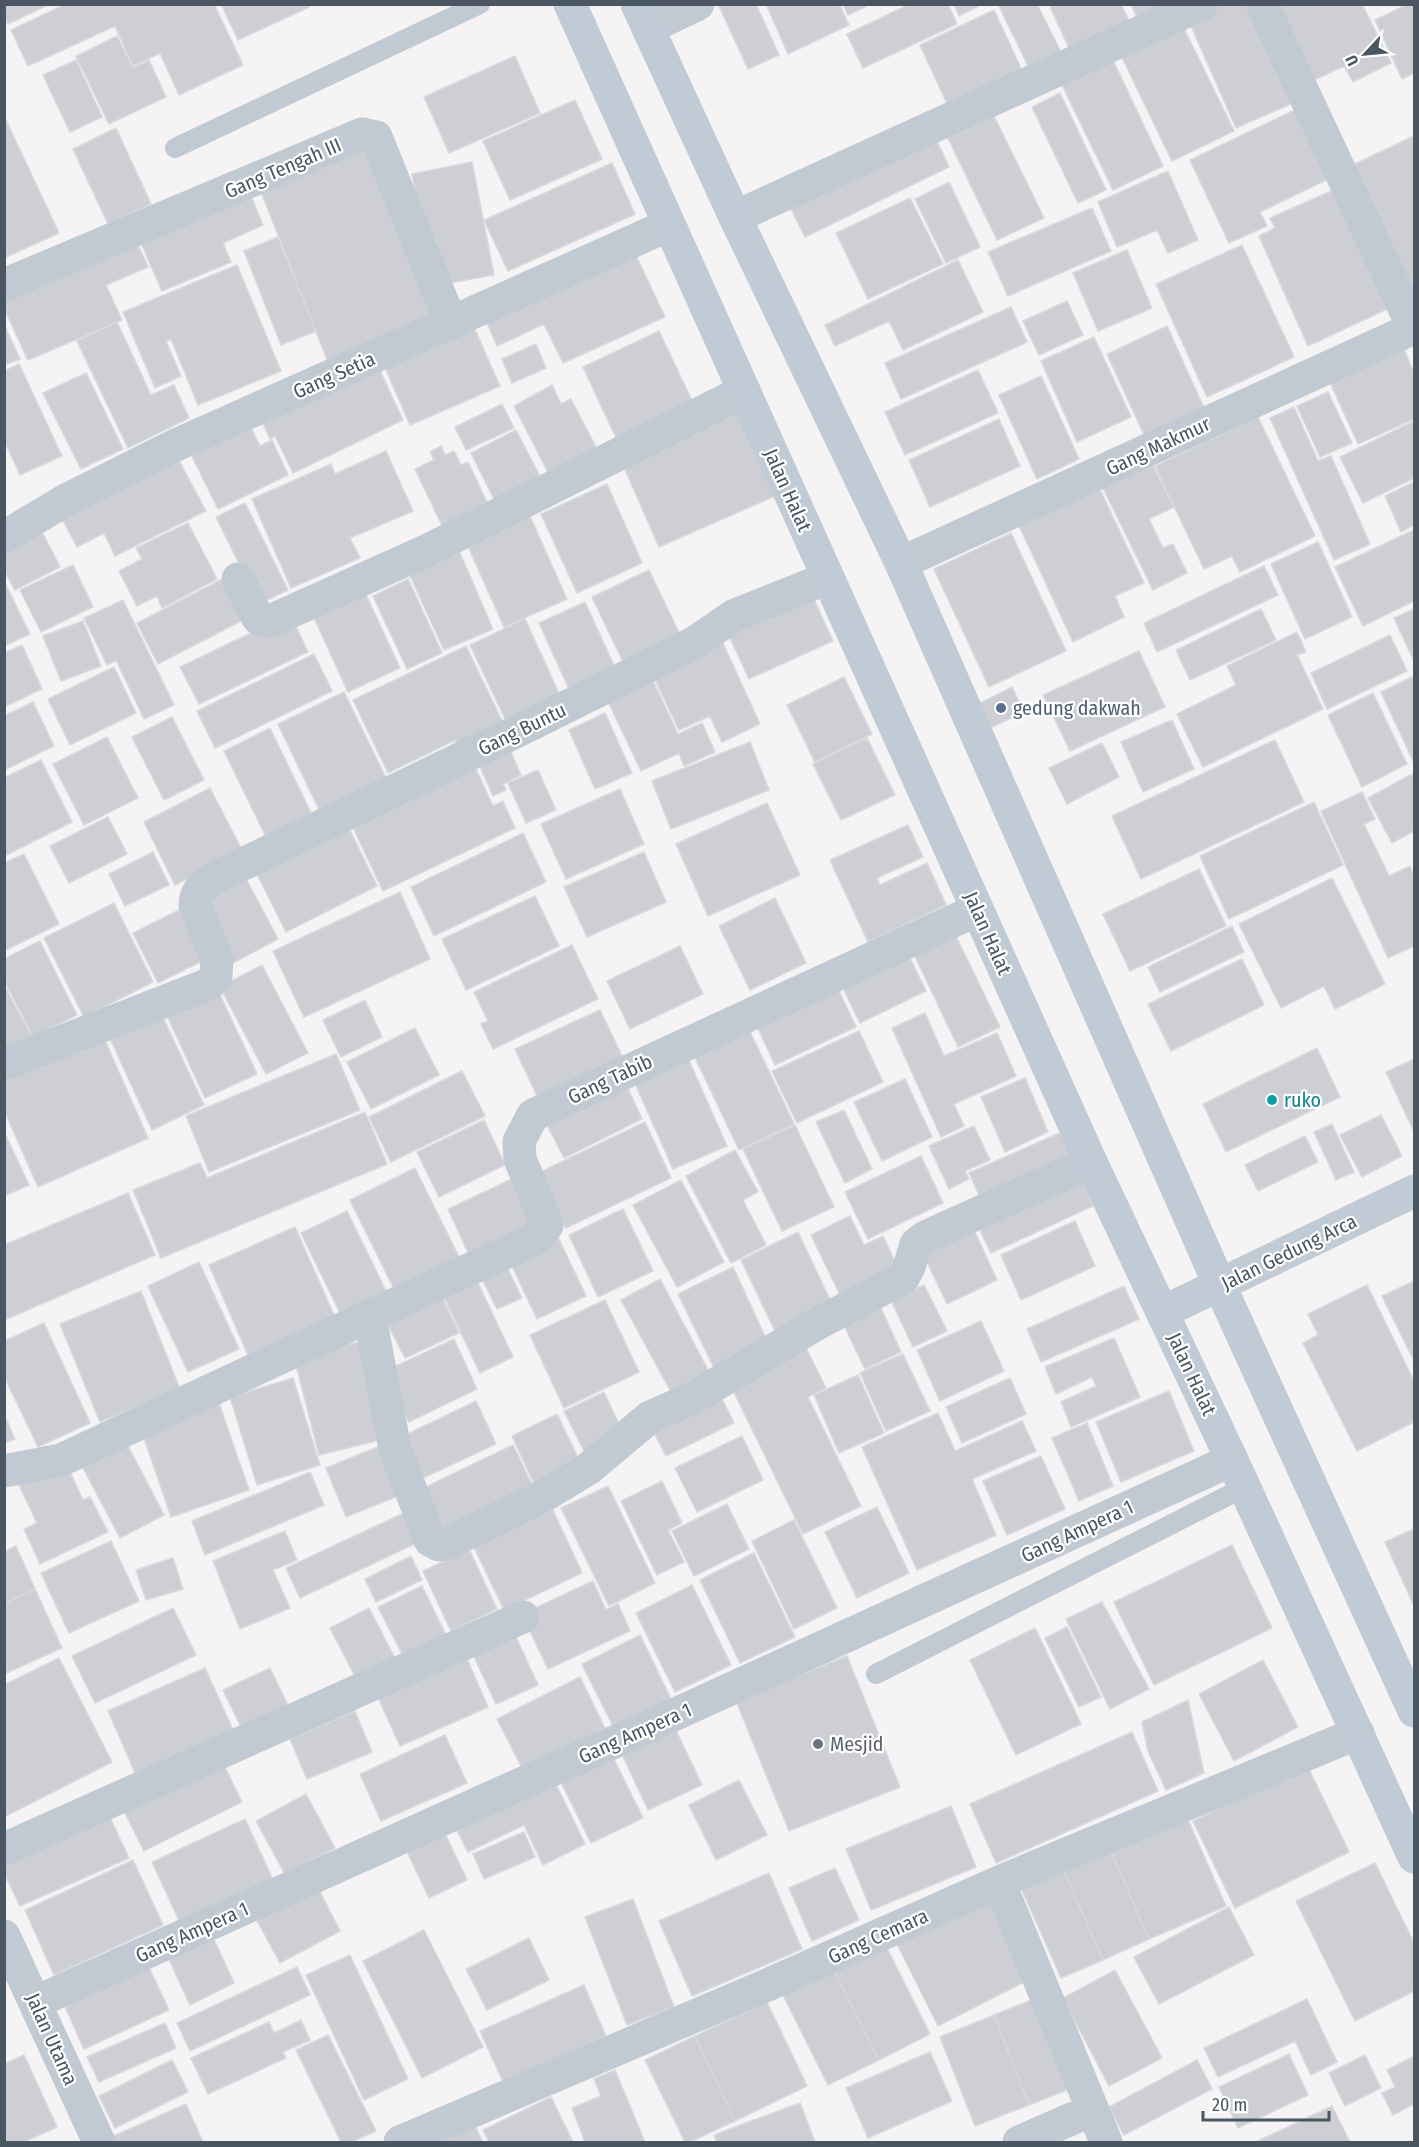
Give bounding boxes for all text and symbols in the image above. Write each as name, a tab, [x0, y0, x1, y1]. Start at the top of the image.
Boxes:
north arrow	[1335, 24, 1395, 84]
text: U	[1341, 52, 1363, 69]
street label: Gang Tengah III	[221, 133, 345, 203]
street label: Gang Setia	[289, 346, 379, 404]
street label: Gang Makmur	[1102, 411, 1214, 481]
street label: Jalan Halat	[759, 445, 817, 536]
place label: gedung dakwah	[1013, 696, 1141, 720]
street label: Gang Buntu	[474, 697, 570, 761]
marker: gedung dakwah	[994, 701, 1008, 715]
street label: Jalan Halat	[959, 888, 1017, 979]
street label: Gang Tabib	[564, 1049, 656, 1109]
place label: ruko	[1284, 1088, 1321, 1112]
marker: ruko	[1265, 1093, 1279, 1107]
street label: Jalan Gedung Arca	[1217, 1209, 1361, 1295]
street label: Jalan Halat	[1162, 1329, 1222, 1420]
street label: Gang Ampera 1	[1017, 1495, 1137, 1567]
street label: Gang Ampera 1	[575, 1697, 695, 1769]
place label: Mesjid	[830, 1732, 883, 1756]
marker: Mesjid	[811, 1737, 825, 1751]
street label: Gang Ampera 1	[132, 1896, 252, 1968]
street label: Gang Cemara	[824, 1903, 932, 1969]
street label: Jalan Utama	[21, 1989, 83, 2089]
scale bar	[1203, 2084, 1329, 2122]
text: 20 m	[1212, 2094, 1247, 2116]

